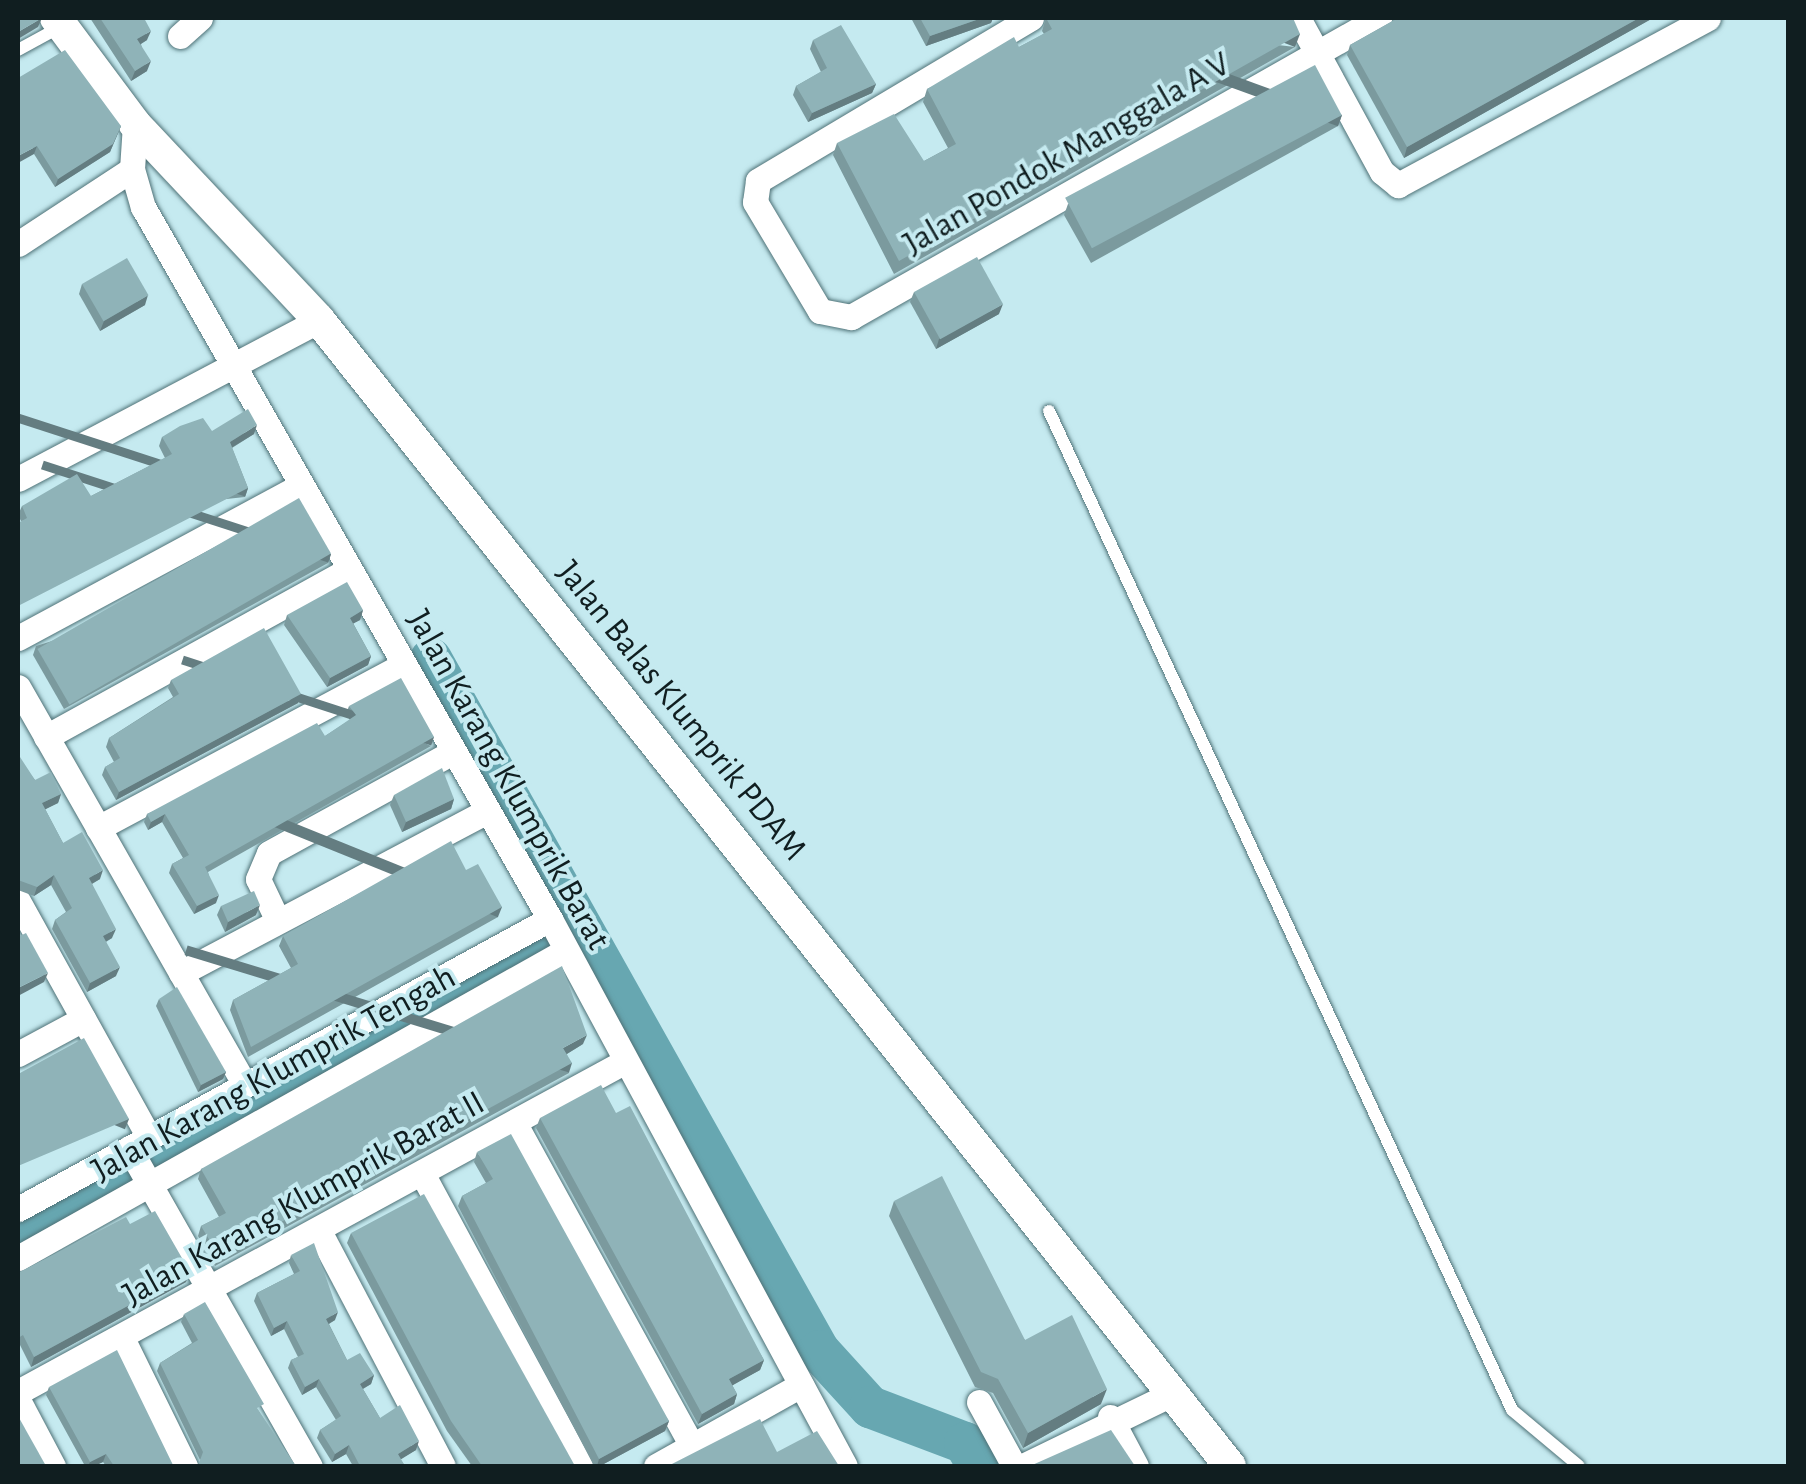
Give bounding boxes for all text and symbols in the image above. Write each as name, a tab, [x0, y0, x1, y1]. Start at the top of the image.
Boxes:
street label: Jalan Pondok Manggala A V	[896, 43, 1238, 265]
street label: Jalan Balas Klumprik PDAM	[547, 553, 815, 869]
street label: Jalan Karang Klumprik Barat	[397, 603, 619, 957]
street label: Jalan Karang Klumprik Tengah	[85, 956, 463, 1192]
street label: Jalan Karang Klumprik Barat II	[116, 1082, 492, 1316]

